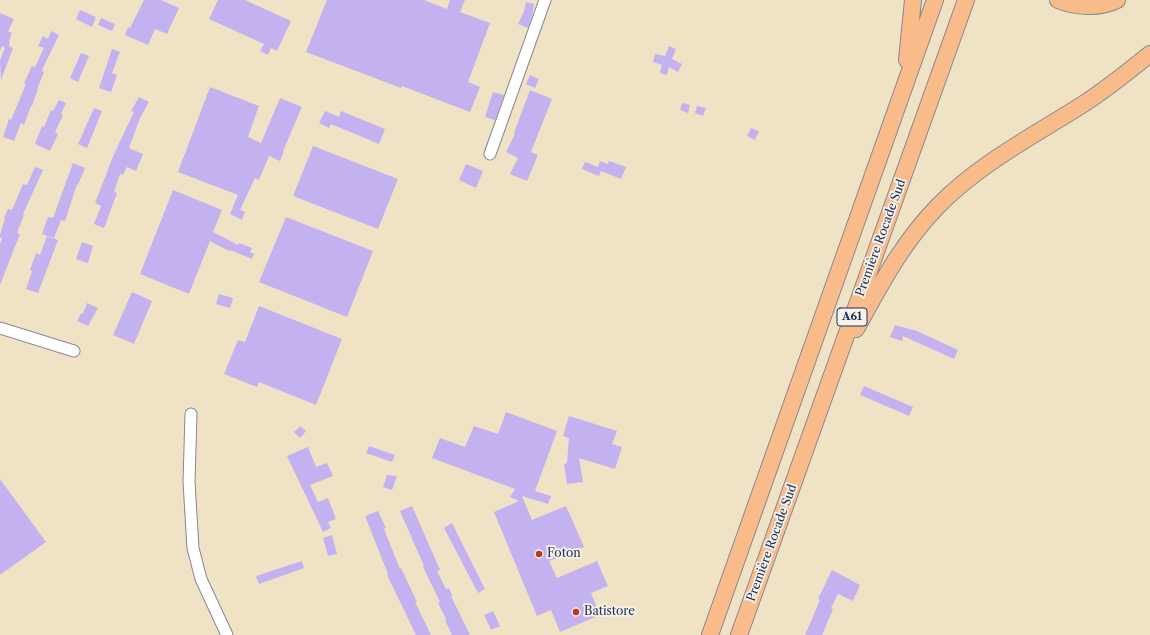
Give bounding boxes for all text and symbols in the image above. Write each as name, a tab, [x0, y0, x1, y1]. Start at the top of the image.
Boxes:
street label: Première Rocade Sud	[853, 177, 909, 299]
road number: A61	[837, 308, 867, 326]
street label: Première Rocade Sud	[744, 482, 800, 604]
place label: Foton	[547, 547, 581, 561]
marker: Foton	[534, 549, 544, 559]
place label: Batistore	[584, 605, 635, 619]
marker: Batistore	[571, 607, 581, 617]

